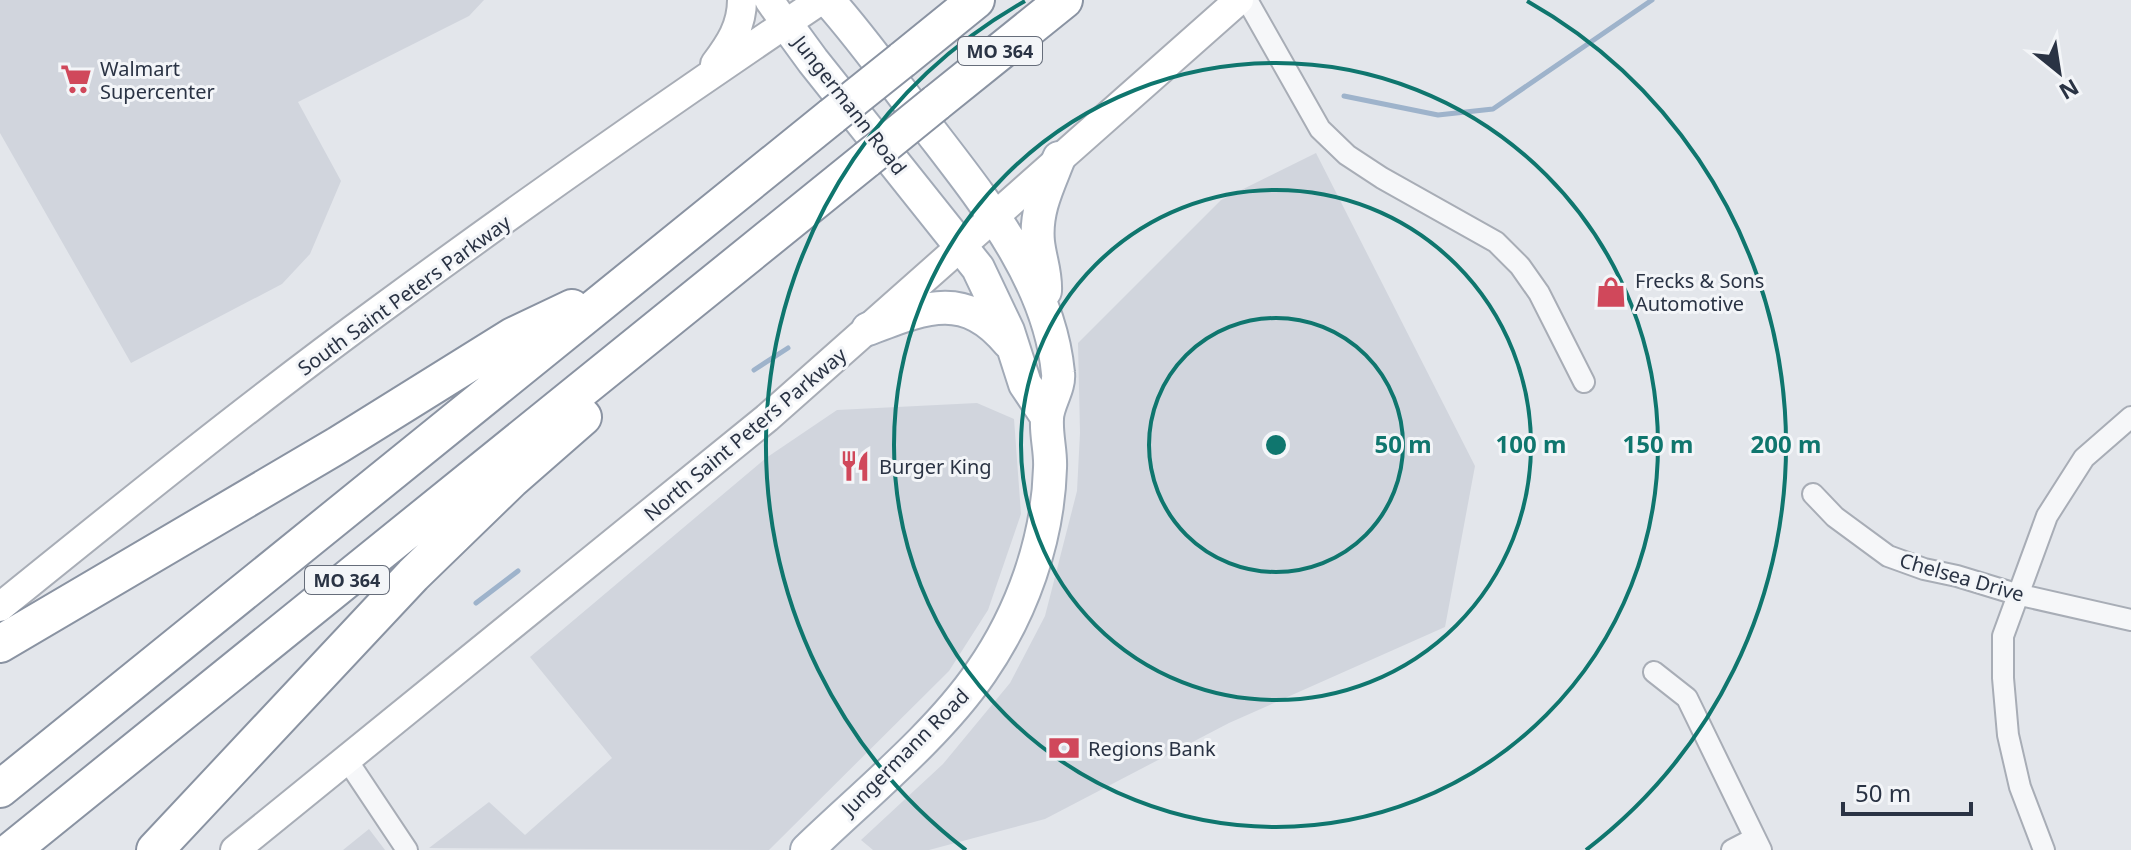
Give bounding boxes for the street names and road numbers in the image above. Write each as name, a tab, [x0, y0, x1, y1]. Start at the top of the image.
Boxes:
street label: Jungermann Road	[786, 28, 913, 180]
road number: MO 364	[958, 37, 1042, 65]
street label: South Saint Peters Parkway	[292, 208, 516, 381]
street label: North Saint Peters Parkway	[638, 341, 853, 527]
street label: Chelsea Drive	[1897, 546, 2027, 608]
road number: MO 364	[305, 566, 389, 594]
street label: Jungermann Road	[834, 682, 975, 823]

